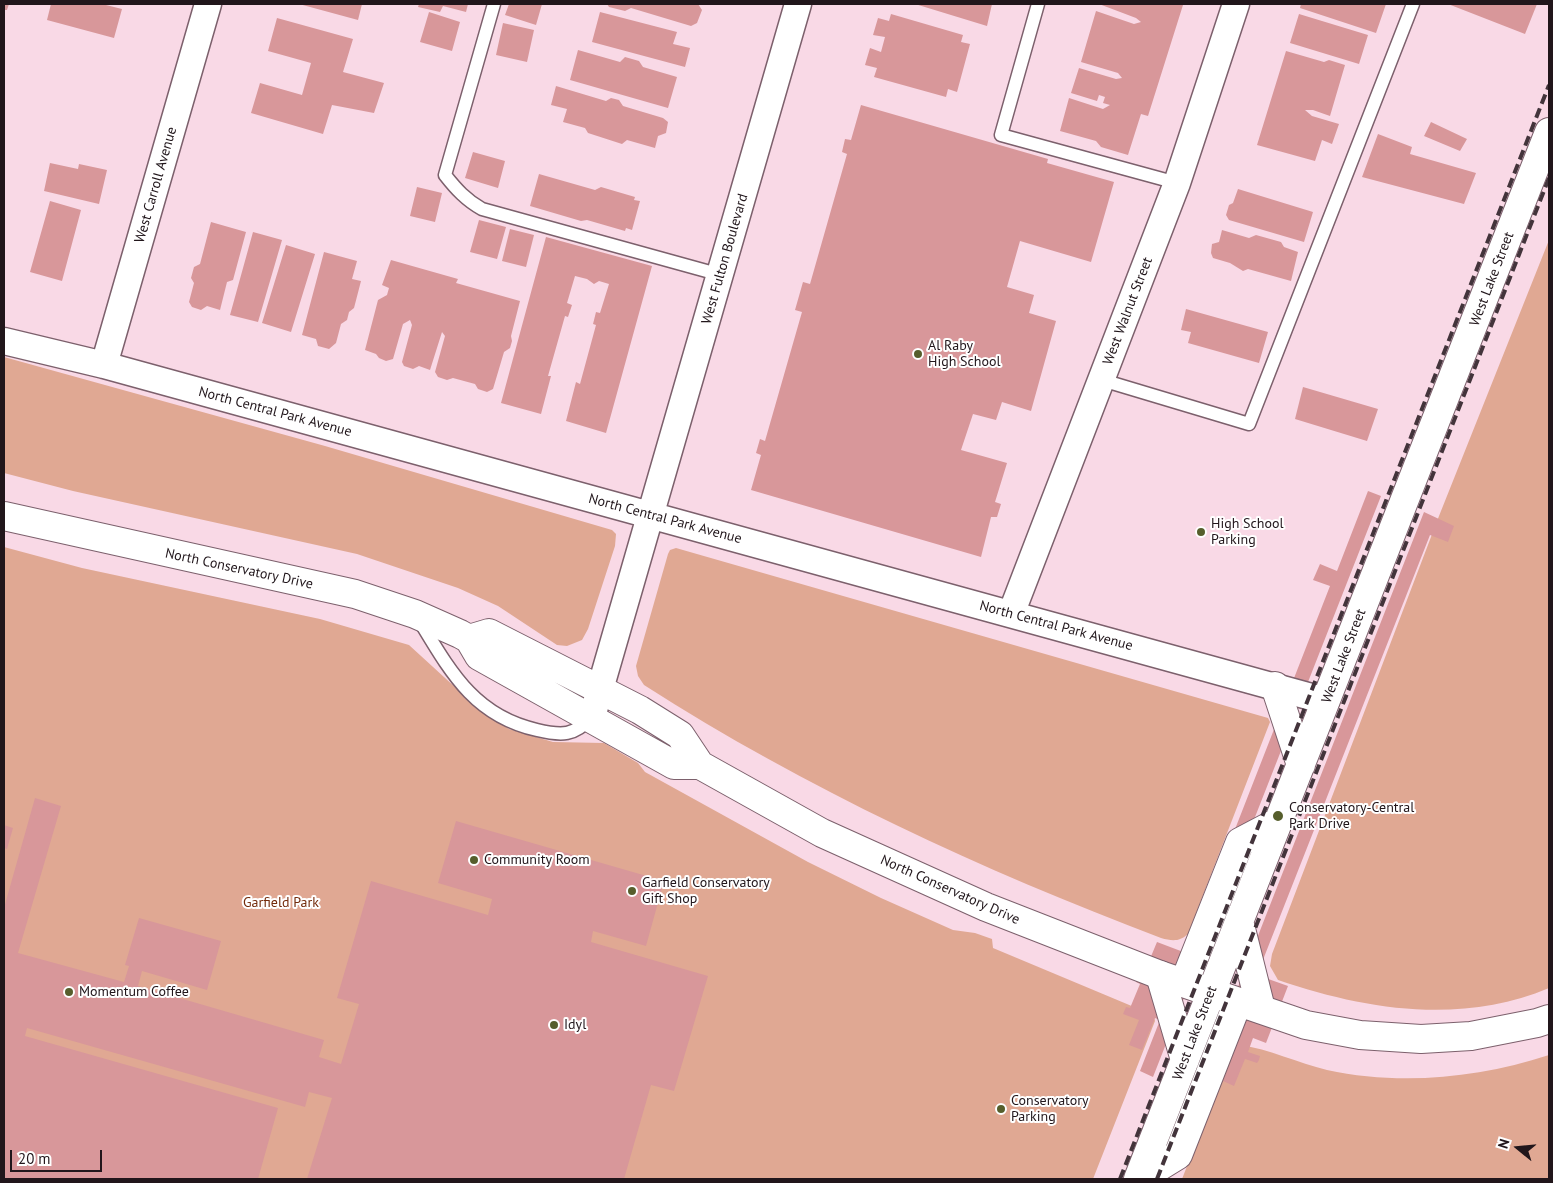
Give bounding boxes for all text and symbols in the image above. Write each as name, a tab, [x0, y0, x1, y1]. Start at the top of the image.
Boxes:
street label: West Carroll Avenue	[131, 125, 181, 245]
street label: West Fulton Boulevard	[698, 192, 752, 326]
street label: West Lake Street	[1466, 230, 1518, 328]
street label: West Walnut Street	[1100, 255, 1156, 367]
place label: Al Raby High School	[928, 338, 1001, 371]
marker: Al Raby High School	[912, 348, 924, 360]
street label: North Central Park Avenue	[197, 383, 353, 441]
street label: North Central Park Avenue	[587, 490, 743, 548]
place label: High School Parking	[1211, 516, 1284, 548]
marker: High School Parking	[1195, 526, 1207, 538]
street label: North Conservatory Drive	[163, 545, 315, 593]
street label: North Central Park Avenue	[978, 597, 1134, 655]
street label: West Lake Street	[1318, 607, 1370, 705]
place label: Conservatory-Central Park Drive	[1289, 800, 1414, 832]
marker: Conservatory-Central Park Drive	[1271, 809, 1285, 823]
place label: Community Room	[484, 852, 590, 868]
street label: North Conservatory Drive	[878, 852, 1022, 928]
marker: Community Room	[468, 854, 480, 866]
place label: Garfield Conservatory Gift Shop	[642, 875, 770, 908]
marker: Garfield Conservatory Gift Shop	[626, 885, 638, 897]
park label: Garfield Park	[243, 895, 319, 911]
place label: Momentum Coffee	[79, 984, 189, 1000]
street label: West Lake Street	[1169, 984, 1221, 1082]
marker: Momentum Coffee	[63, 986, 75, 998]
place label: Idyl	[564, 1017, 586, 1033]
marker: Idyl	[548, 1019, 560, 1031]
place label: Conservatory Parking	[1011, 1093, 1089, 1126]
marker: Conservatory Parking	[995, 1103, 1007, 1115]
north arrow	[1493, 1123, 1543, 1173]
text: N	[1494, 1137, 1514, 1151]
scale bar	[12, 1140, 105, 1172]
text: 20 m	[18, 1149, 51, 1168]

